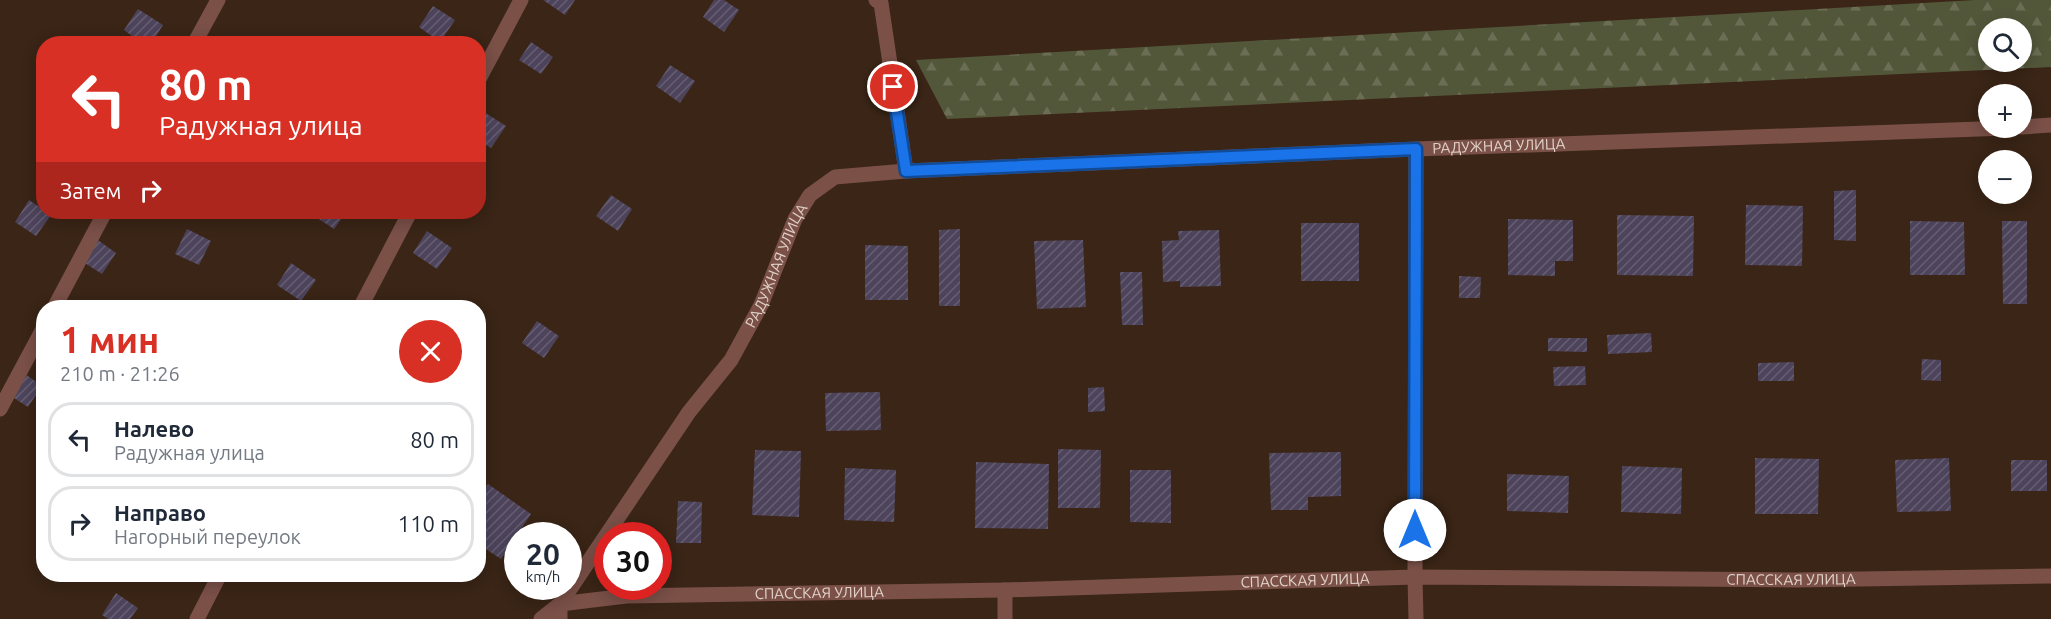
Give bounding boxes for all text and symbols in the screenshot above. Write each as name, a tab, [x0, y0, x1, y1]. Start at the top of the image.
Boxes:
map controls	[1978, 18, 2032, 204]
button: search	[1978, 18, 2032, 72]
icon: left	[60, 60, 138, 138]
text: 80 m	[159, 61, 253, 108]
pin	[867, 61, 918, 112]
icon: arrive	[876, 70, 909, 103]
button: +	[1978, 84, 2032, 138]
text: Радужная улица	[159, 110, 363, 140]
street label: РАДУЖНАЯ УЛИЦА	[1432, 135, 1566, 156]
button: −	[1978, 150, 2032, 204]
icon: right	[134, 174, 167, 207]
text: Затем	[60, 178, 122, 203]
street label: РАДУЖНАЯ УЛИЦА	[741, 200, 811, 330]
text: 1 мин	[60, 319, 159, 360]
button: close	[399, 320, 462, 383]
text: 210 m · 21:26	[60, 362, 180, 385]
text: Налево	[114, 416, 194, 441]
icon: left	[63, 423, 96, 456]
text: 80 m	[410, 427, 459, 452]
text: Радужная улица	[114, 441, 265, 464]
position arrow	[1383, 498, 1447, 562]
text: Направо	[114, 500, 206, 525]
icon: right	[63, 507, 96, 540]
text: 110 m	[398, 511, 459, 536]
speed limit sign: 30	[594, 522, 672, 600]
text: Нагорный переулок	[114, 525, 301, 548]
text: 20	[526, 537, 560, 571]
text: km/h	[526, 568, 560, 585]
street label: СПАССКАЯ УЛИЦА	[1240, 569, 1370, 591]
street label: СПАССКАЯ УЛИЦА	[1726, 570, 1856, 588]
street label: СПАССКАЯ УЛИЦА	[754, 583, 884, 602]

